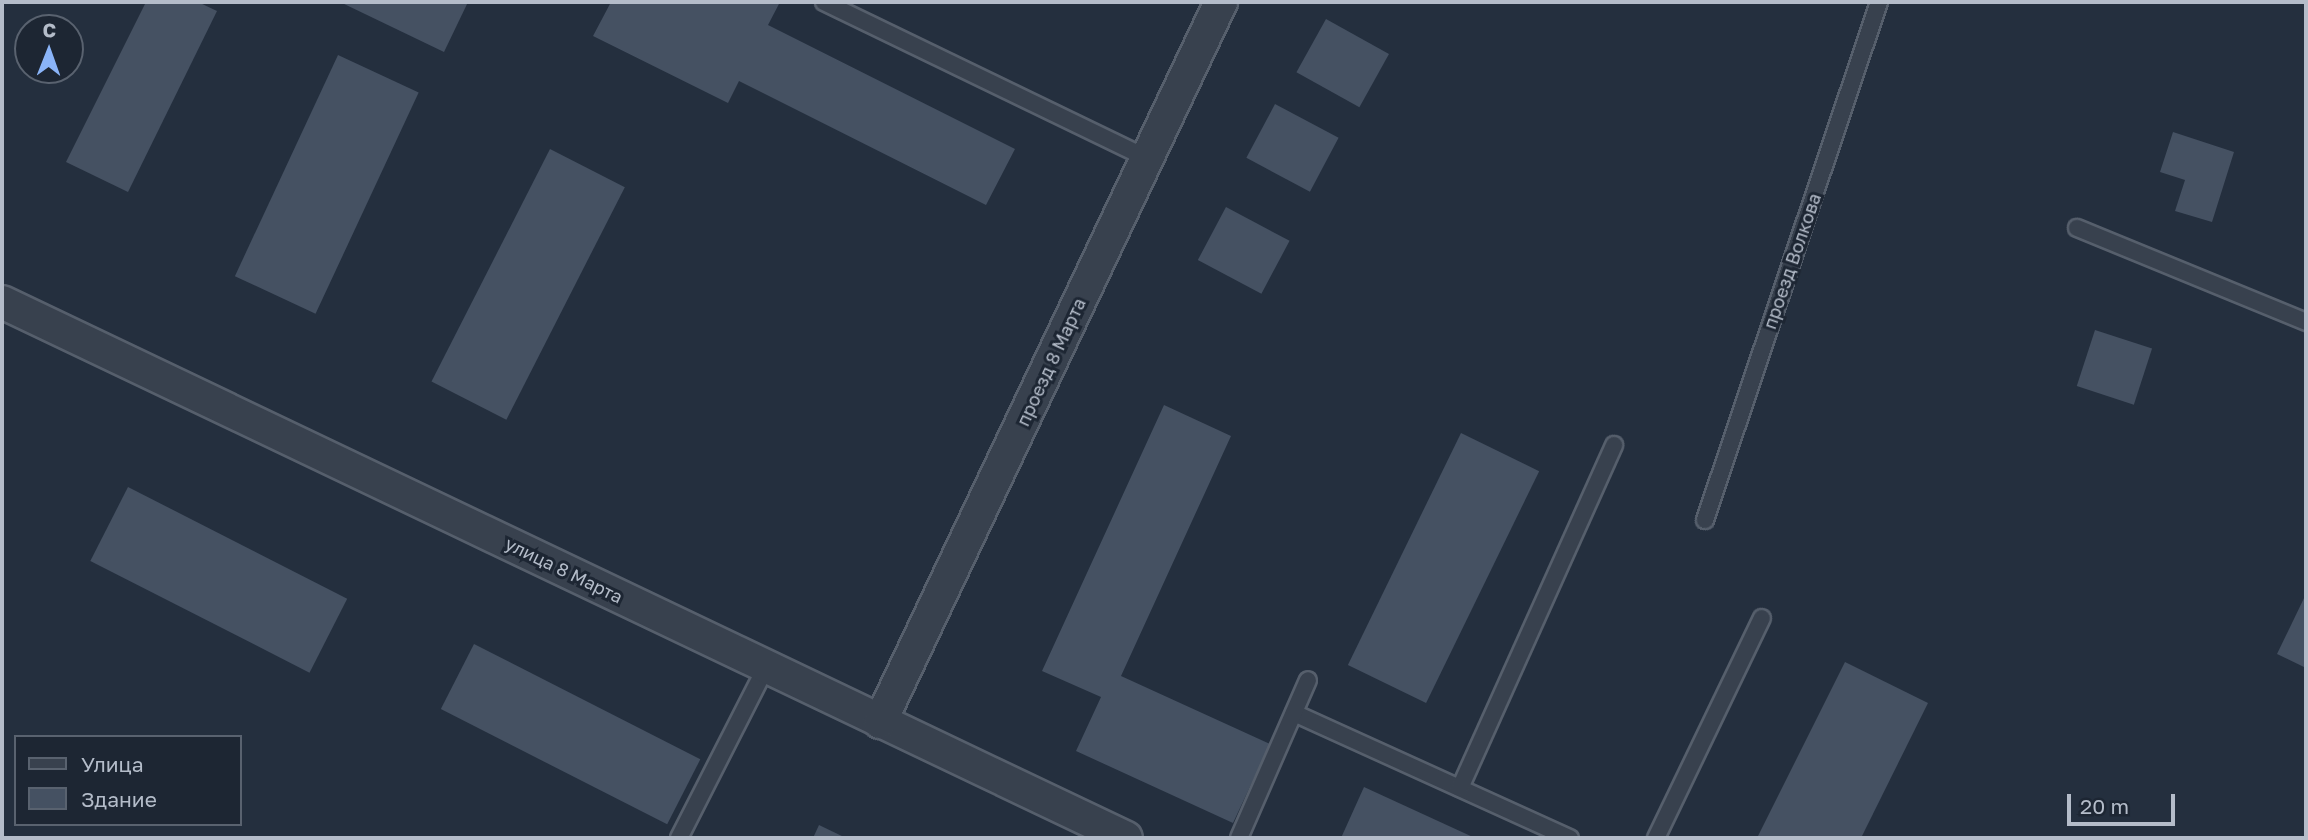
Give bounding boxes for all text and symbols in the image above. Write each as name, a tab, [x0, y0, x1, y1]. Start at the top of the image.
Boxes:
north arrow	[14, 14, 84, 84]
text: С	[42, 18, 56, 41]
street label: проезд Волкова	[1759, 190, 1825, 332]
street label: проезд 8 Марта	[1012, 295, 1090, 429]
street label: улица 8 Марта	[502, 532, 626, 608]
legend	[14, 735, 242, 826]
text: Улица	[81, 751, 144, 777]
scale bar	[2070, 780, 2178, 824]
text: Здание	[81, 786, 157, 812]
text: 20 m	[2080, 793, 2129, 819]

